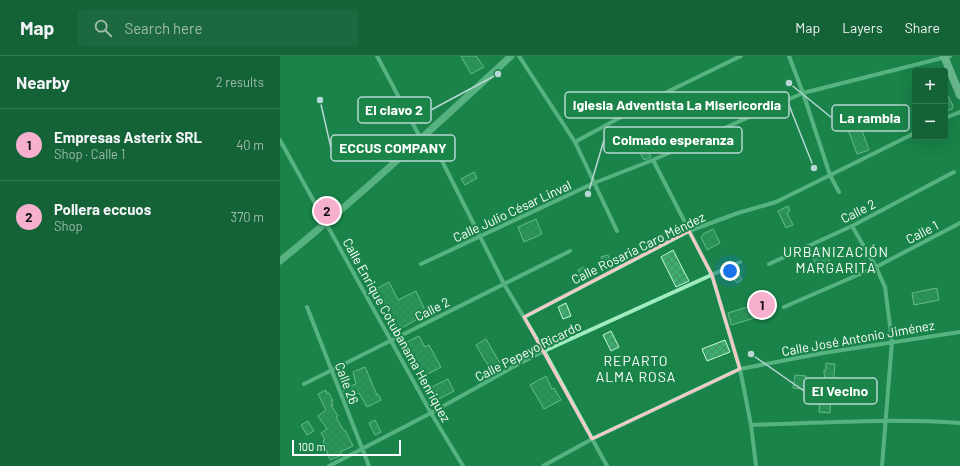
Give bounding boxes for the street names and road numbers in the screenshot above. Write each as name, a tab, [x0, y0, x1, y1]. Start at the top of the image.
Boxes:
street label: Calle Julio César Linval	[450, 177, 574, 245]
street label: Calle 2	[838, 195, 878, 227]
street label: Calle Rosaria Caro Méndez	[568, 209, 708, 287]
street label: Calle 1	[903, 217, 941, 247]
street label: Calle Enrique Cotubanama Henriquez	[340, 235, 454, 425]
street label: Calle 2	[412, 293, 452, 325]
street label: Calle Pepeyo Ricardo	[472, 317, 584, 385]
street label: Calle José Antonio Jiménez	[780, 317, 936, 359]
street label: Calle 26	[332, 360, 362, 407]

